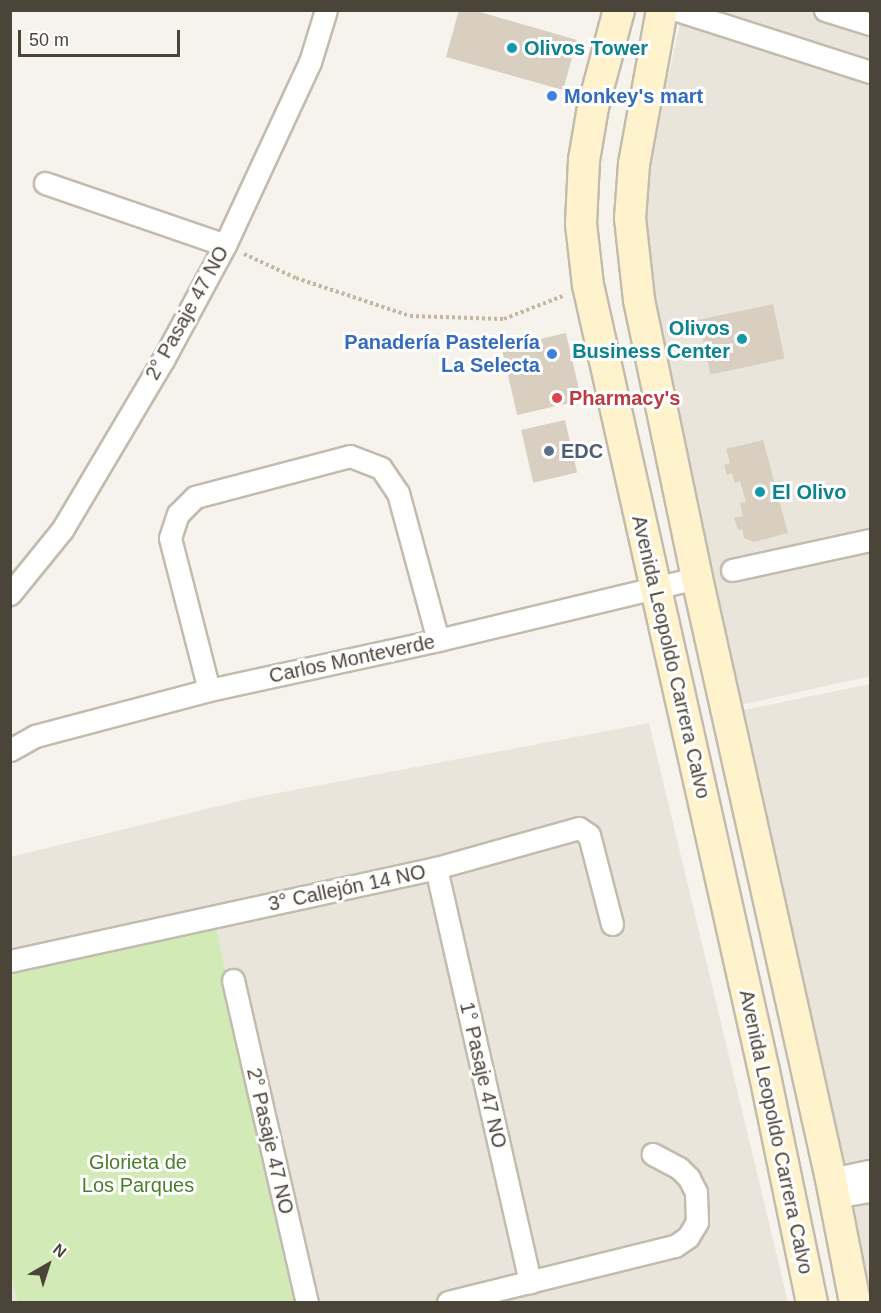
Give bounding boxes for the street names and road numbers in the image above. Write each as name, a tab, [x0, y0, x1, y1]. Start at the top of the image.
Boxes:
street label: 2° Pasaje 47 NO	[140, 242, 234, 384]
street label: Avenida Leopoldo Carrera Calvo	[627, 513, 715, 801]
street label: Carlos Monteverde	[267, 630, 437, 688]
street label: 3° Callejón 14 NO	[266, 860, 428, 916]
street label: Avenida Leopoldo Carrera Calvo	[734, 988, 818, 1276]
street label: 1° Pasaje 47 NO	[455, 1000, 511, 1150]
street label: 2° Pasaje 47 NO	[242, 1066, 298, 1216]

